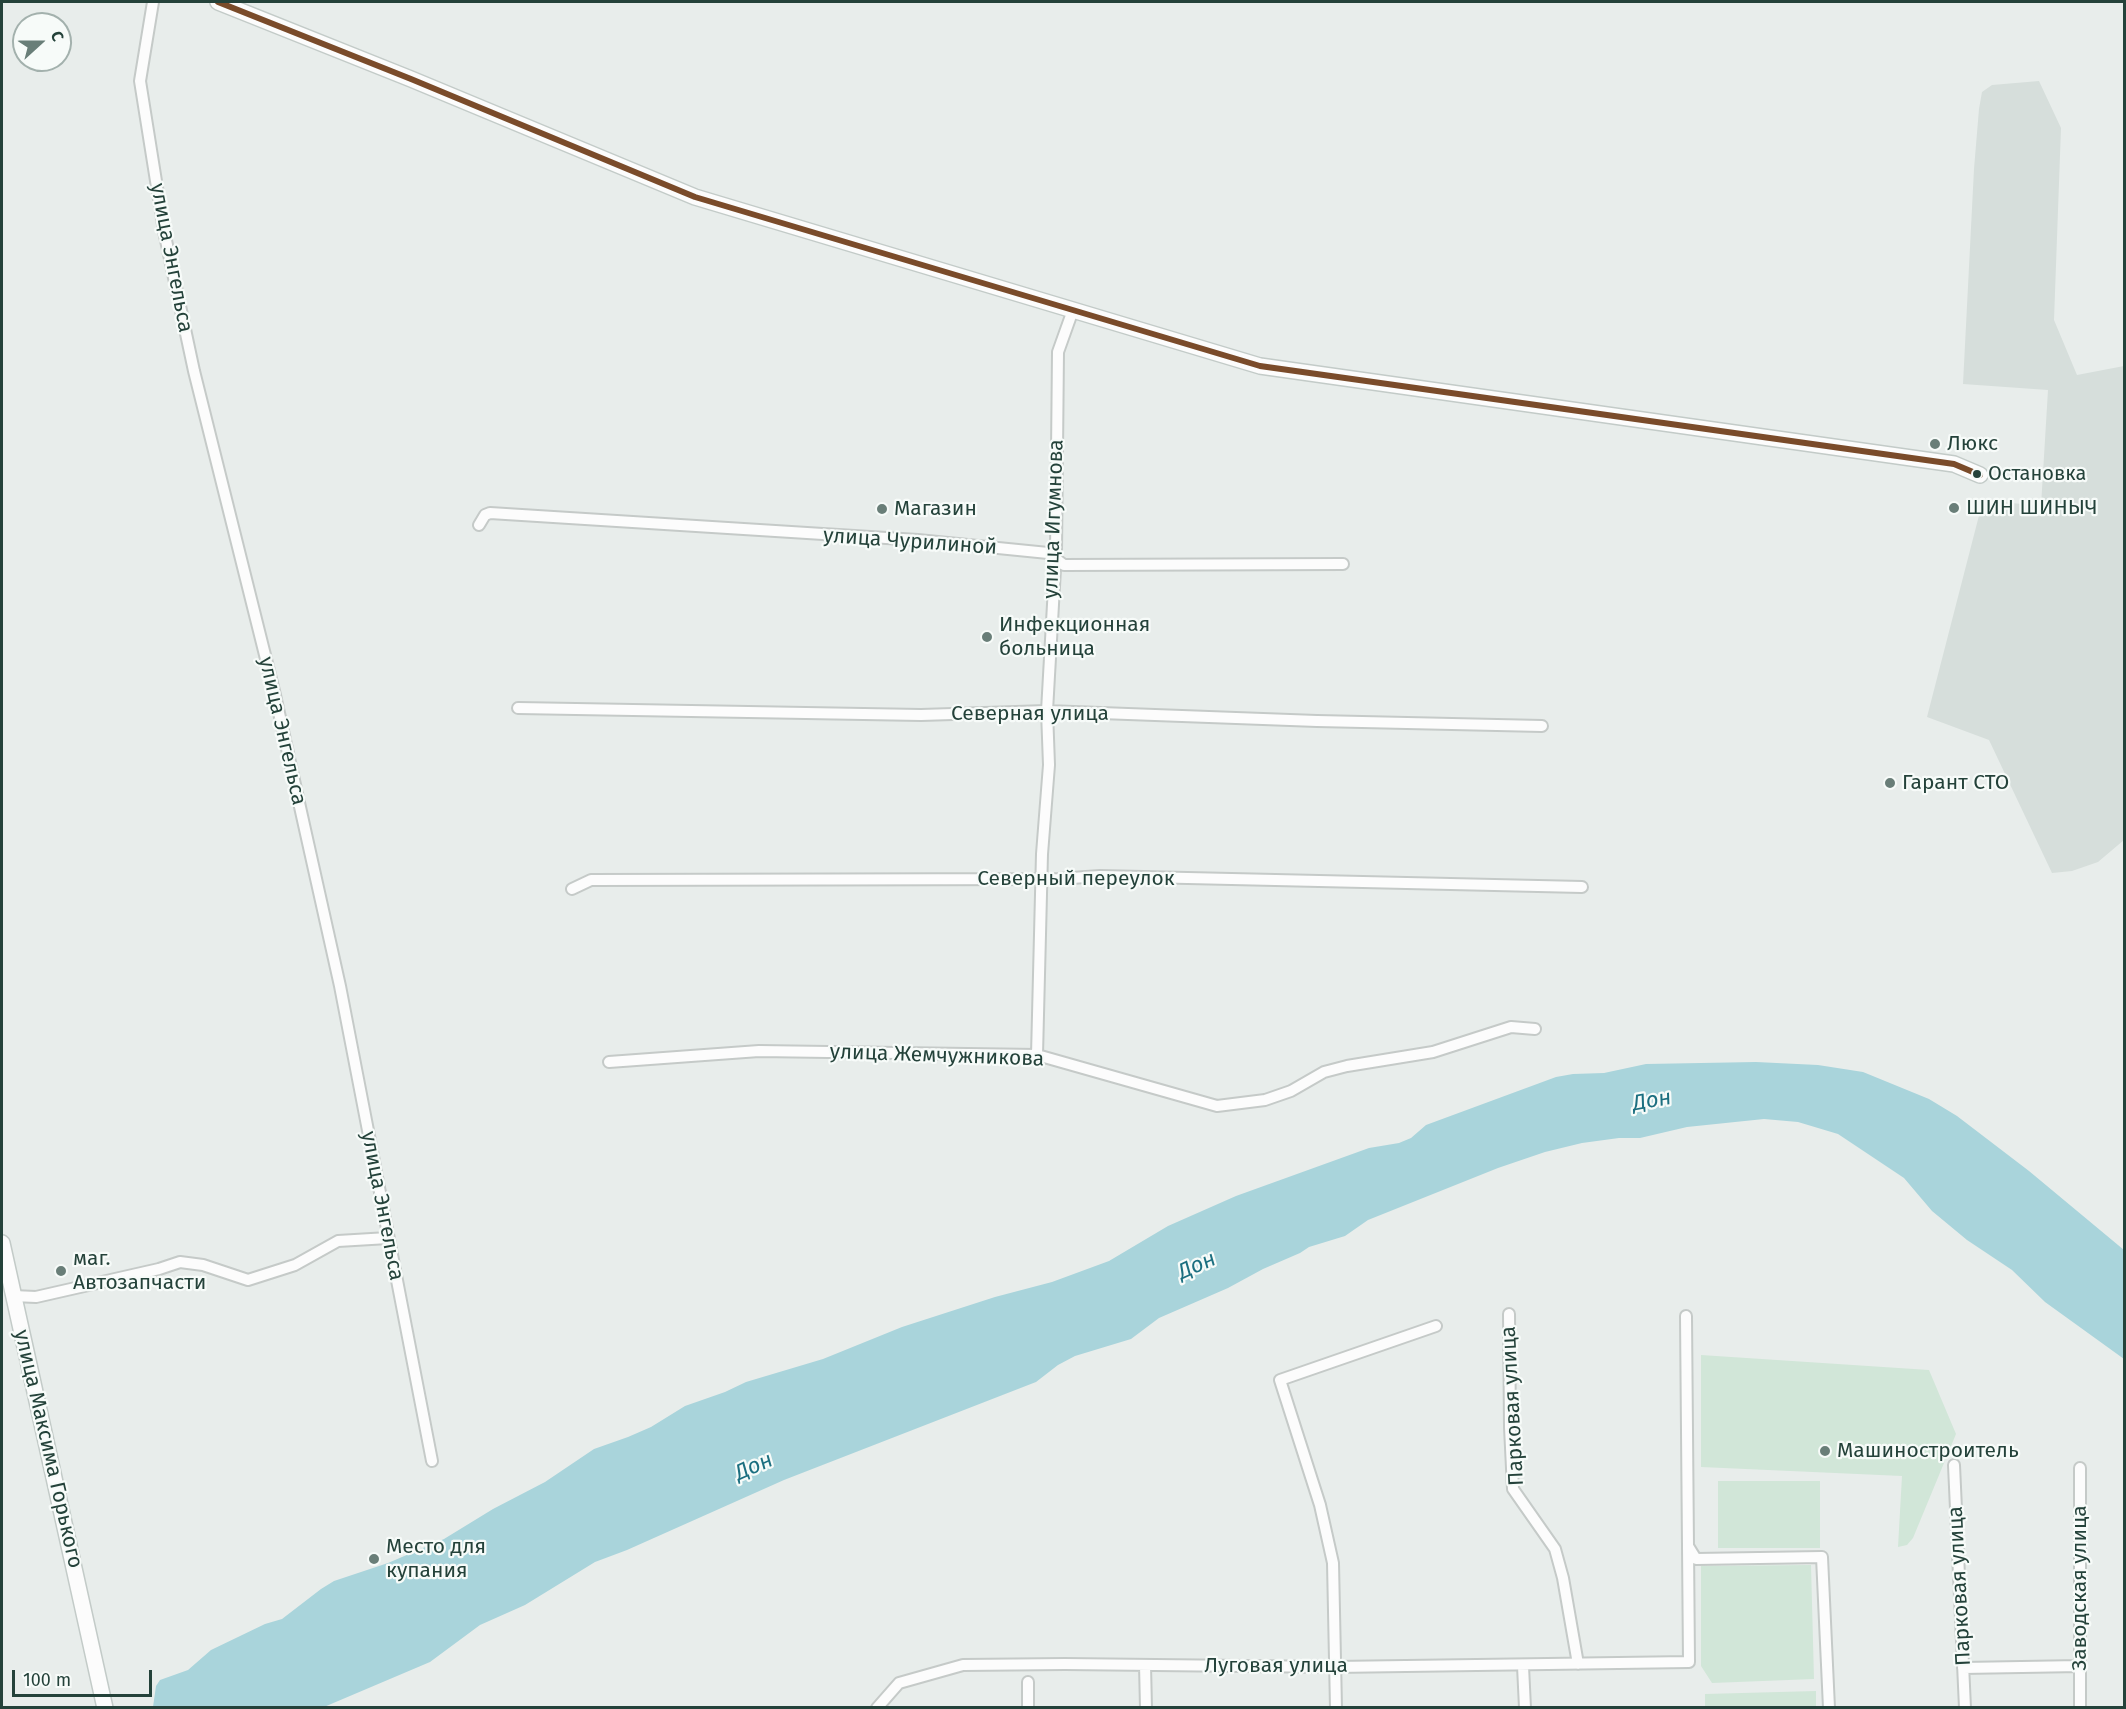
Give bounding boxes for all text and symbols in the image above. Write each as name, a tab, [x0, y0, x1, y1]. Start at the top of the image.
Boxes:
north arrow	[12, 12, 72, 72]
text: С	[47, 28, 68, 44]
street label: улица Энгельса	[144, 181, 198, 335]
place label: Люкс	[1947, 431, 1998, 457]
marker: Люкс	[1928, 437, 1942, 451]
street label: улица Игумнова	[1039, 439, 1069, 599]
place label: Остановка	[1988, 462, 2086, 486]
marker: Остановка	[1971, 468, 1983, 480]
place label: ШИН ШИНЫЧ	[1966, 495, 2098, 521]
place label: Магазин	[894, 496, 977, 522]
marker: ШИН ШИНЫЧ	[1947, 501, 1961, 515]
marker: Магазин	[875, 502, 889, 516]
street label: улица Чурилиной	[822, 523, 998, 561]
place label: Инфекционная больница	[999, 612, 1150, 662]
marker: Инфекционная больница	[980, 630, 994, 644]
street label: улица Энгельса	[253, 654, 311, 808]
street label: Северная улица	[951, 701, 1109, 727]
place label: Гарант СТО	[1902, 770, 2009, 796]
marker: Гарант СТО	[1883, 776, 1897, 790]
street label: Северный переулок	[977, 866, 1175, 892]
street label: улица Жемчужникова	[829, 1040, 1045, 1072]
water label: Дон	[1631, 1085, 1673, 1117]
street label: улица Энгельса	[355, 1129, 409, 1283]
place label: маг. Автозапчасти	[73, 1246, 206, 1296]
water label: Дон	[1174, 1246, 1220, 1286]
marker: маг. Автозапчасти	[54, 1264, 68, 1278]
street label: Парковая улица	[1496, 1326, 1530, 1486]
street label: улица Максима Горького	[8, 1327, 88, 1571]
place label: Машиностроитель	[1837, 1438, 2019, 1464]
marker: Машиностроитель	[1818, 1444, 1832, 1458]
water label: Дон	[731, 1447, 777, 1487]
street label: Заводская улица	[2067, 1505, 2093, 1671]
street label: Парковая улица	[1943, 1506, 1977, 1666]
place label: Место для купания	[386, 1534, 486, 1584]
marker: Место для купания	[367, 1552, 381, 1566]
street label: Луговая улица	[1204, 1653, 1348, 1679]
scale bar	[15, 1658, 154, 1696]
text: 100 m	[23, 1669, 71, 1691]

